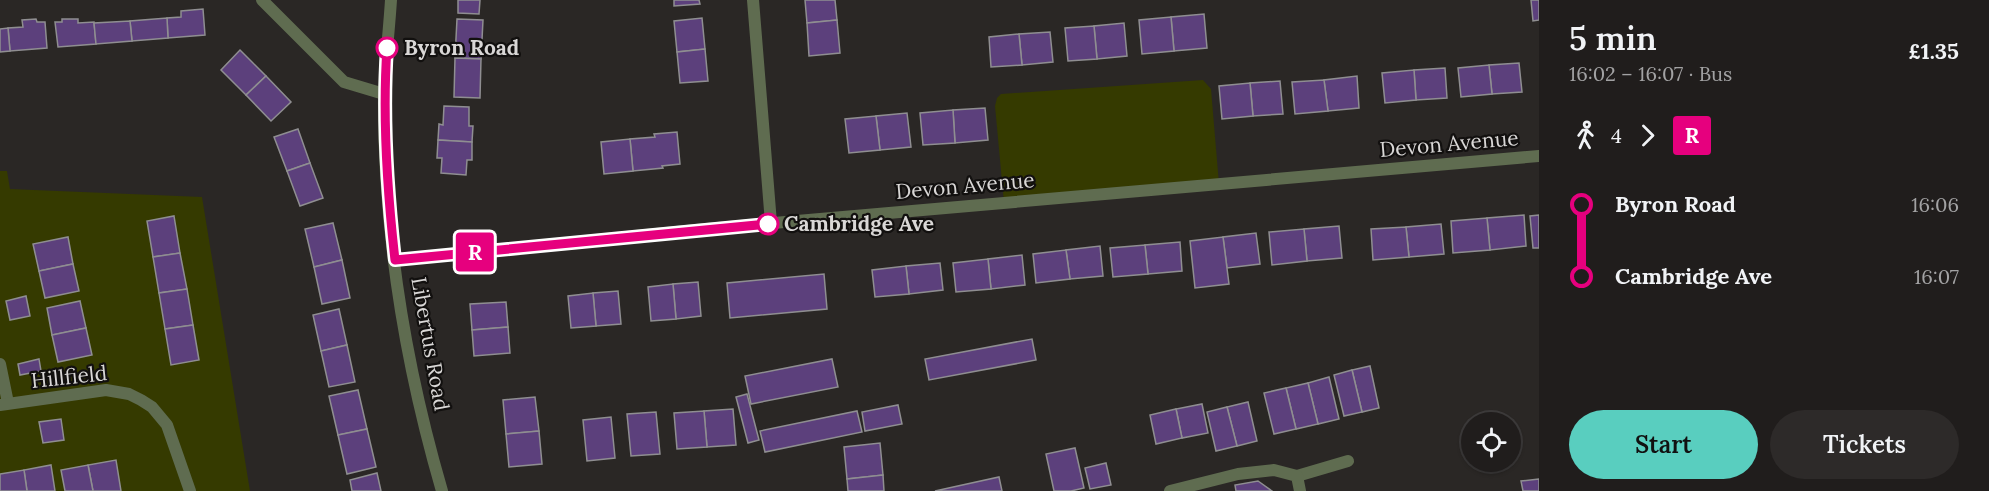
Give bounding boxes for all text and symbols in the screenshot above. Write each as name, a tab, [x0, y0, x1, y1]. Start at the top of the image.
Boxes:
text: 5 min	[1569, 17, 1657, 59]
place label: Byron Road	[404, 34, 519, 61]
marker: Byron Road	[376, 37, 398, 59]
text: £1.35	[1908, 37, 1959, 65]
text: 16:02 – 16:07 · Bus	[1569, 61, 1732, 86]
icon: walk	[1569, 119, 1602, 152]
icon: forward	[1631, 119, 1664, 152]
text: R	[1685, 122, 1699, 149]
text: 4	[1611, 123, 1622, 148]
street label: Devon Avenue	[1378, 124, 1520, 163]
street label: Devon Avenue	[894, 166, 1036, 205]
text: Byron Road	[1615, 190, 1736, 218]
text: 16:06	[1911, 192, 1959, 217]
place label: Cambridge Ave	[784, 210, 934, 237]
marker: Cambridge Ave	[757, 213, 779, 235]
line badge: R	[456, 232, 494, 272]
text: R	[468, 239, 482, 266]
text: Cambridge Ave	[1615, 262, 1772, 290]
text: 16:07	[1914, 264, 1959, 289]
street label: Libertus Road	[405, 275, 456, 413]
street label: Hillfield	[30, 359, 108, 394]
button: Start	[1569, 410, 1758, 479]
button: Tickets	[1770, 410, 1959, 479]
map controls	[1461, 412, 1521, 472]
button: locate	[1461, 412, 1521, 472]

